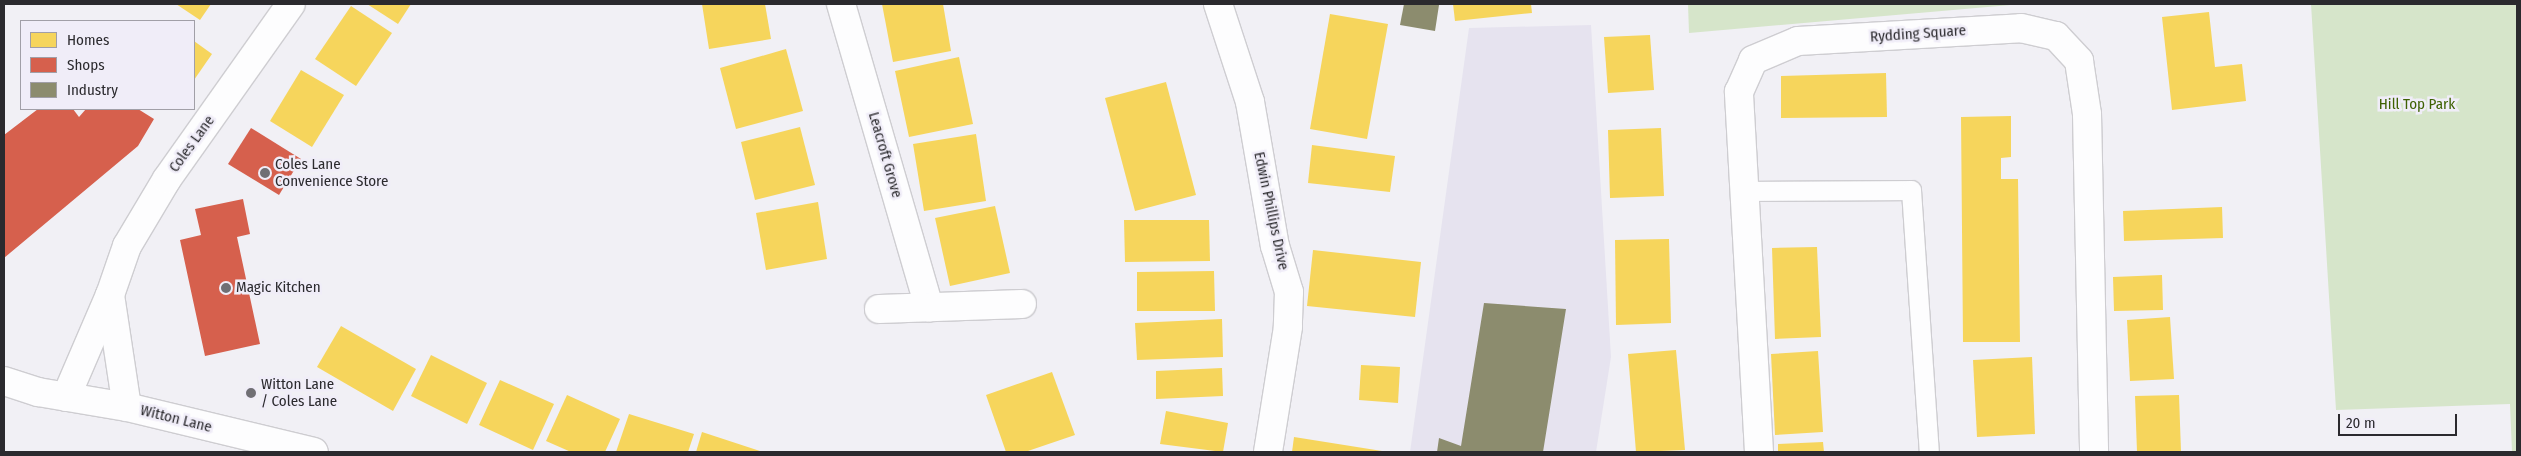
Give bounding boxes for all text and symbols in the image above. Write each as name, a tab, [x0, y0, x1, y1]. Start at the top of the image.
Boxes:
legend	[20, 20, 195, 110]
street label: Rydding Square	[1869, 22, 1967, 46]
text: Homes	[67, 31, 109, 49]
text: Shops	[67, 56, 105, 74]
text: Industry	[67, 81, 118, 99]
park label: Hill Top Park	[2379, 96, 2455, 114]
street label: Leacroft Grove	[864, 110, 906, 200]
street label: Coles Lane	[165, 112, 219, 176]
street label: Edwin Phillips Drive	[1250, 150, 1292, 272]
place label: Coles Lane Convenience Store	[275, 155, 388, 190]
marker: Coles Lane Convenience Store	[259, 167, 271, 179]
place label: Magic Kitchen	[236, 279, 321, 297]
marker: Magic Kitchen	[220, 282, 232, 294]
place label: Witton Lane / Coles Lane	[261, 375, 337, 410]
marker: Witton Lane / Coles Lane	[245, 387, 257, 399]
street label: Witton Lane	[138, 401, 214, 437]
scale bar	[2341, 404, 2460, 436]
text: 20 m	[2346, 414, 2376, 432]

